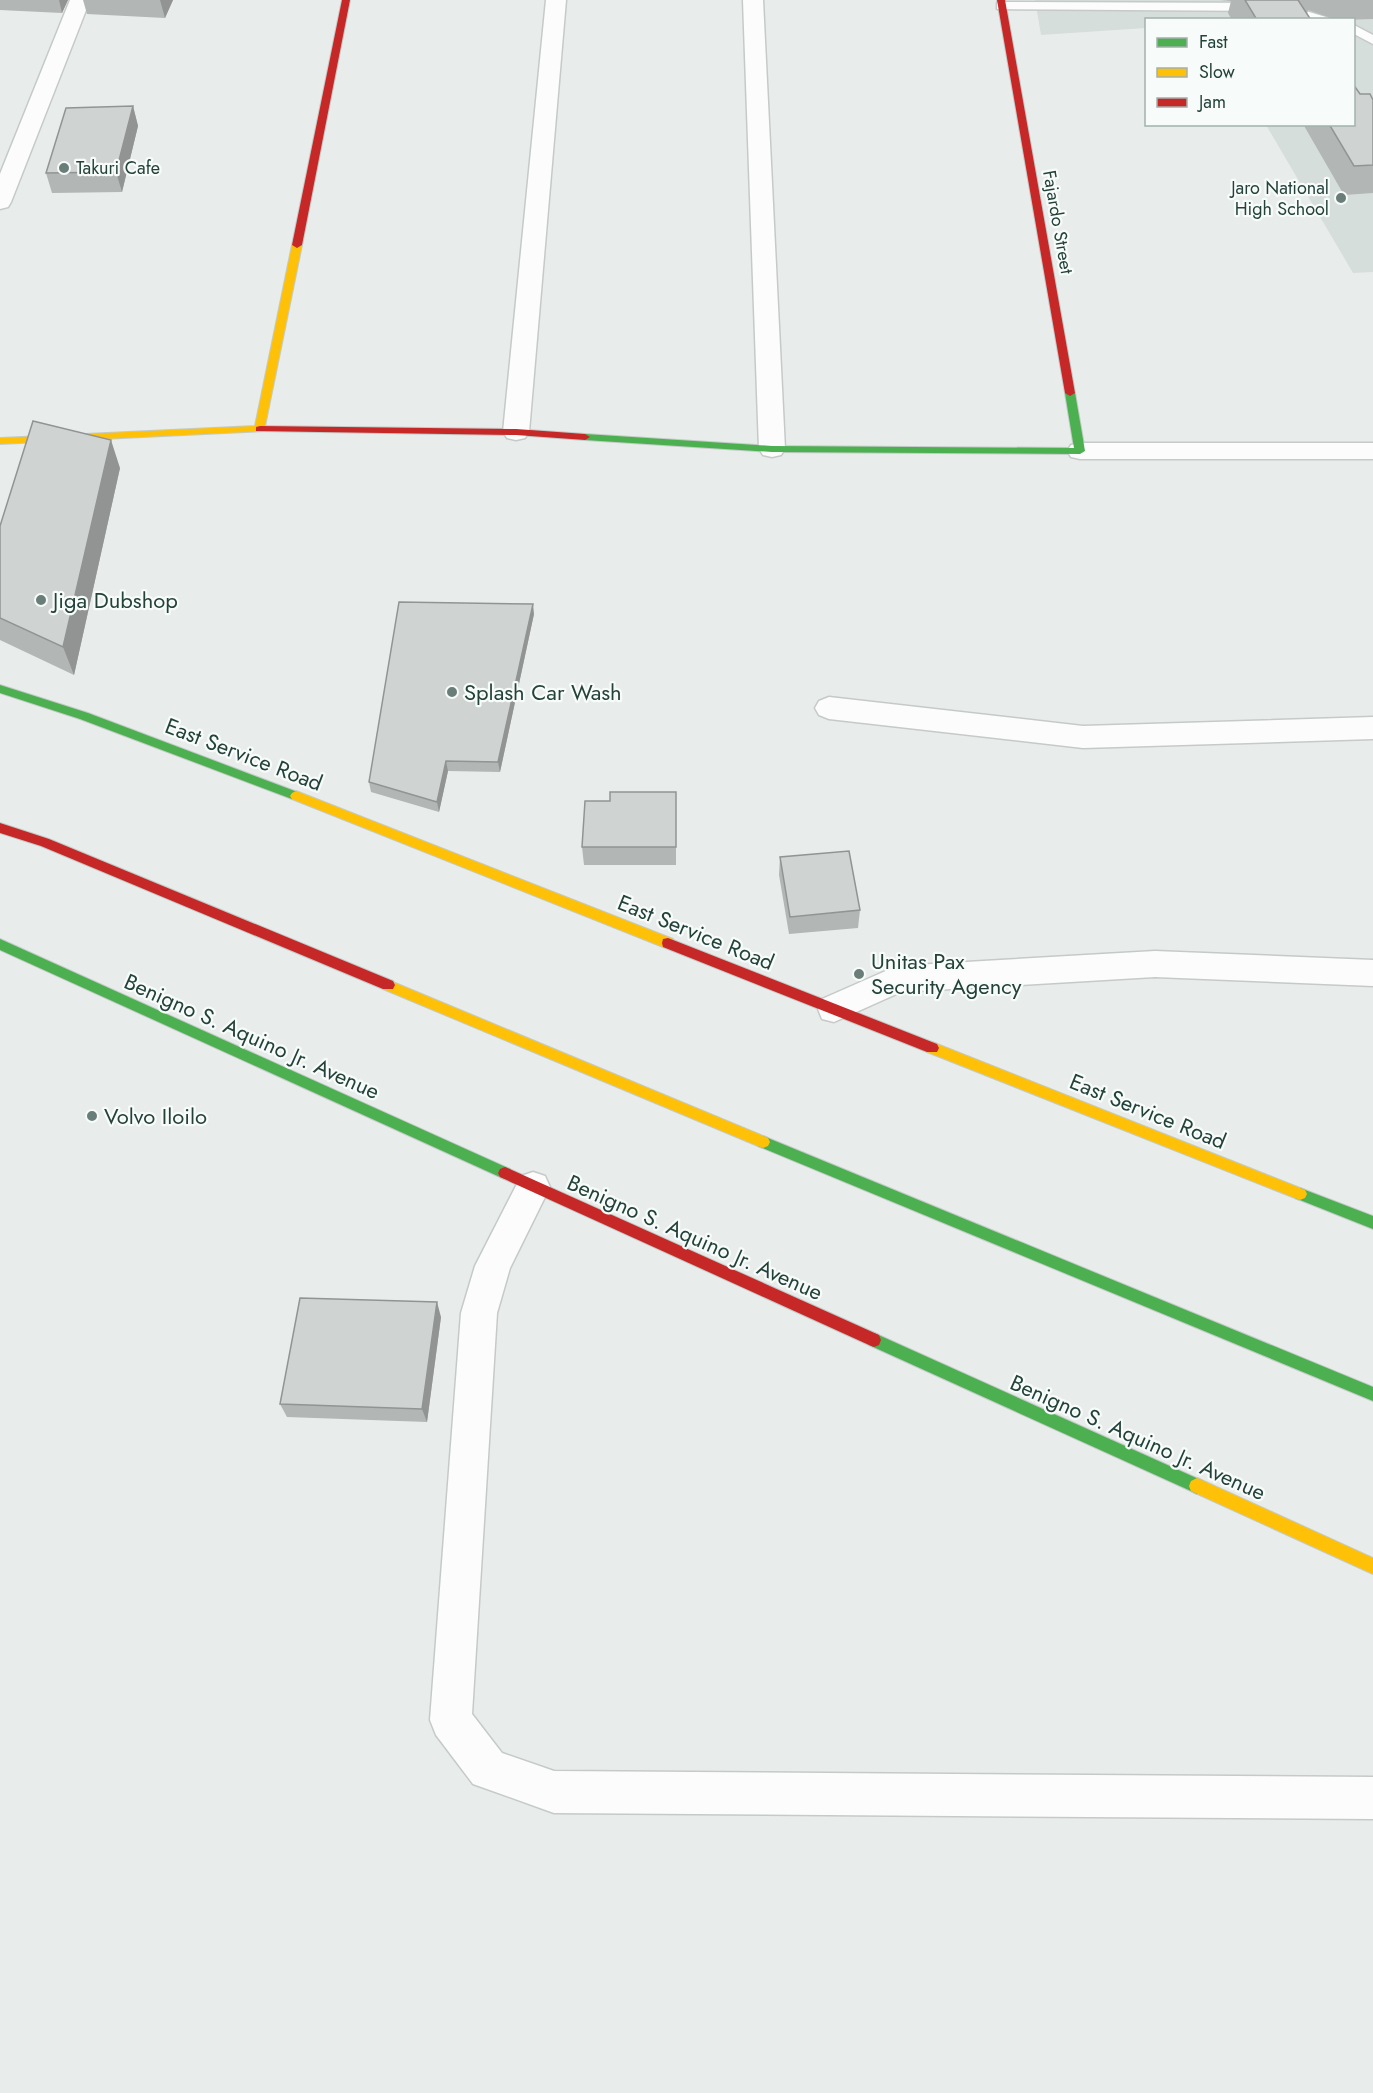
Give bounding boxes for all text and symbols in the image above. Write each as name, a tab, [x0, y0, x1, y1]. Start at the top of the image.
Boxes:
legend	[1145, 18, 1355, 126]
text: Fast	[1199, 29, 1228, 55]
text: Slow	[1199, 59, 1236, 85]
text: Jam	[1197, 89, 1226, 115]
place label: Takuri Cafe	[76, 155, 160, 181]
marker: Takuri Cafe	[57, 161, 71, 175]
street label: Fajardo Street	[1036, 168, 1080, 277]
place label: Jaro National High School	[1229, 175, 1329, 222]
marker: Jaro National High School	[1334, 191, 1348, 205]
place label: Jiga Dubshop	[50, 584, 178, 616]
marker: Jiga Dubshop	[34, 593, 48, 607]
place label: Splash Car Wash	[464, 676, 622, 708]
marker: Splash Car Wash	[445, 685, 459, 699]
street label: East Service Road	[161, 709, 327, 799]
street label: East Service Road	[613, 886, 779, 978]
place label: Unitas Pax Security Agency	[871, 945, 1022, 1002]
street label: Benigno S. Aquino Jr. Avenue	[119, 965, 385, 1107]
marker: Unitas Pax Security Agency	[852, 967, 866, 981]
street label: East Service Road	[1065, 1065, 1231, 1157]
place label: Volvo Iloilo	[104, 1100, 207, 1132]
marker: Volvo Iloilo	[85, 1109, 99, 1123]
street label: Benigno S. Aquino Jr. Avenue	[562, 1166, 828, 1308]
street label: Benigno S. Aquino Jr. Avenue	[1005, 1366, 1271, 1508]

